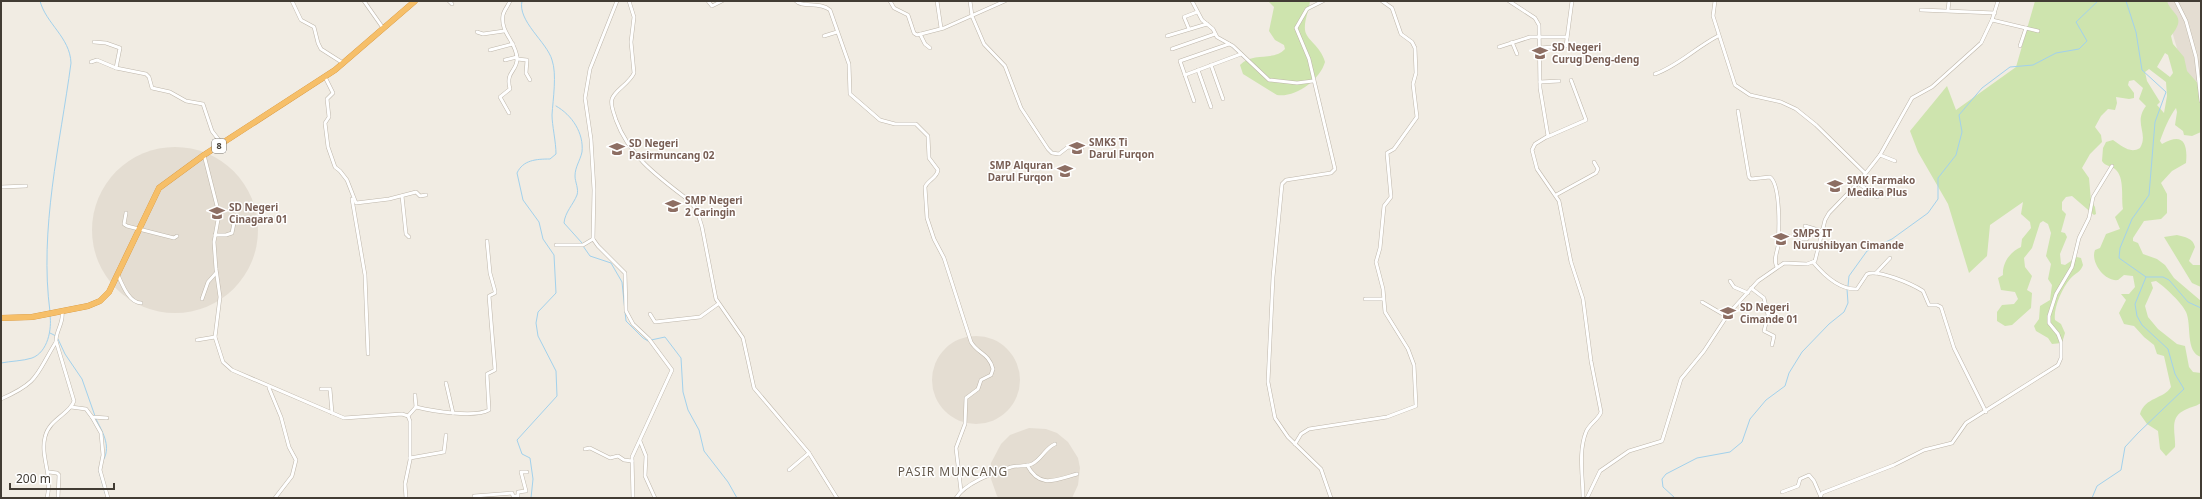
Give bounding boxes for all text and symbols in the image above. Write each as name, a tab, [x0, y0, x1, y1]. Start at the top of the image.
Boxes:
place label: SD Negeri Curug Deng-deng	[1552, 40, 1639, 66]
school or university icon: SD Negeri Curug Deng-deng	[1531, 44, 1549, 62]
place label: SMKS Ti Darul Furqon	[1089, 135, 1154, 161]
place label: SD Negeri Pasirmuncang 02	[629, 136, 715, 162]
road number: 8	[212, 139, 226, 153]
school or university icon: SMKS Ti Darul Furqon	[1068, 139, 1086, 157]
school or university icon: SD Negeri Pasirmuncang 02	[608, 140, 626, 158]
place label: SMP Alquran Darul Furqon	[988, 158, 1053, 184]
school or university icon: SMP Alquran Darul Furqon	[1056, 162, 1074, 180]
place label: SMK Farmako Medika Plus	[1847, 173, 1915, 199]
school or university icon: SMK Farmako Medika Plus	[1826, 177, 1844, 195]
place label: SMP Negeri 2 Caringin	[685, 193, 743, 219]
school or university icon: SMP Negeri 2 Caringin	[664, 197, 682, 215]
place label: SD Negeri Cinagara 01	[229, 200, 288, 226]
school or university icon: SD Negeri Cinagara 01	[208, 204, 226, 222]
place label: SMPS IT Nurushibyan Cimande	[1793, 226, 1904, 252]
school or university icon: SMPS IT Nurushibyan Cimande	[1772, 230, 1790, 248]
place label: SD Negeri Cimande 01	[1740, 300, 1798, 326]
school or university icon: SD Negeri Cimande 01	[1719, 304, 1737, 322]
district label: PASIR MUNCANG	[898, 463, 1008, 480]
scale bar	[10, 465, 114, 491]
text: 200 m	[16, 470, 51, 487]

